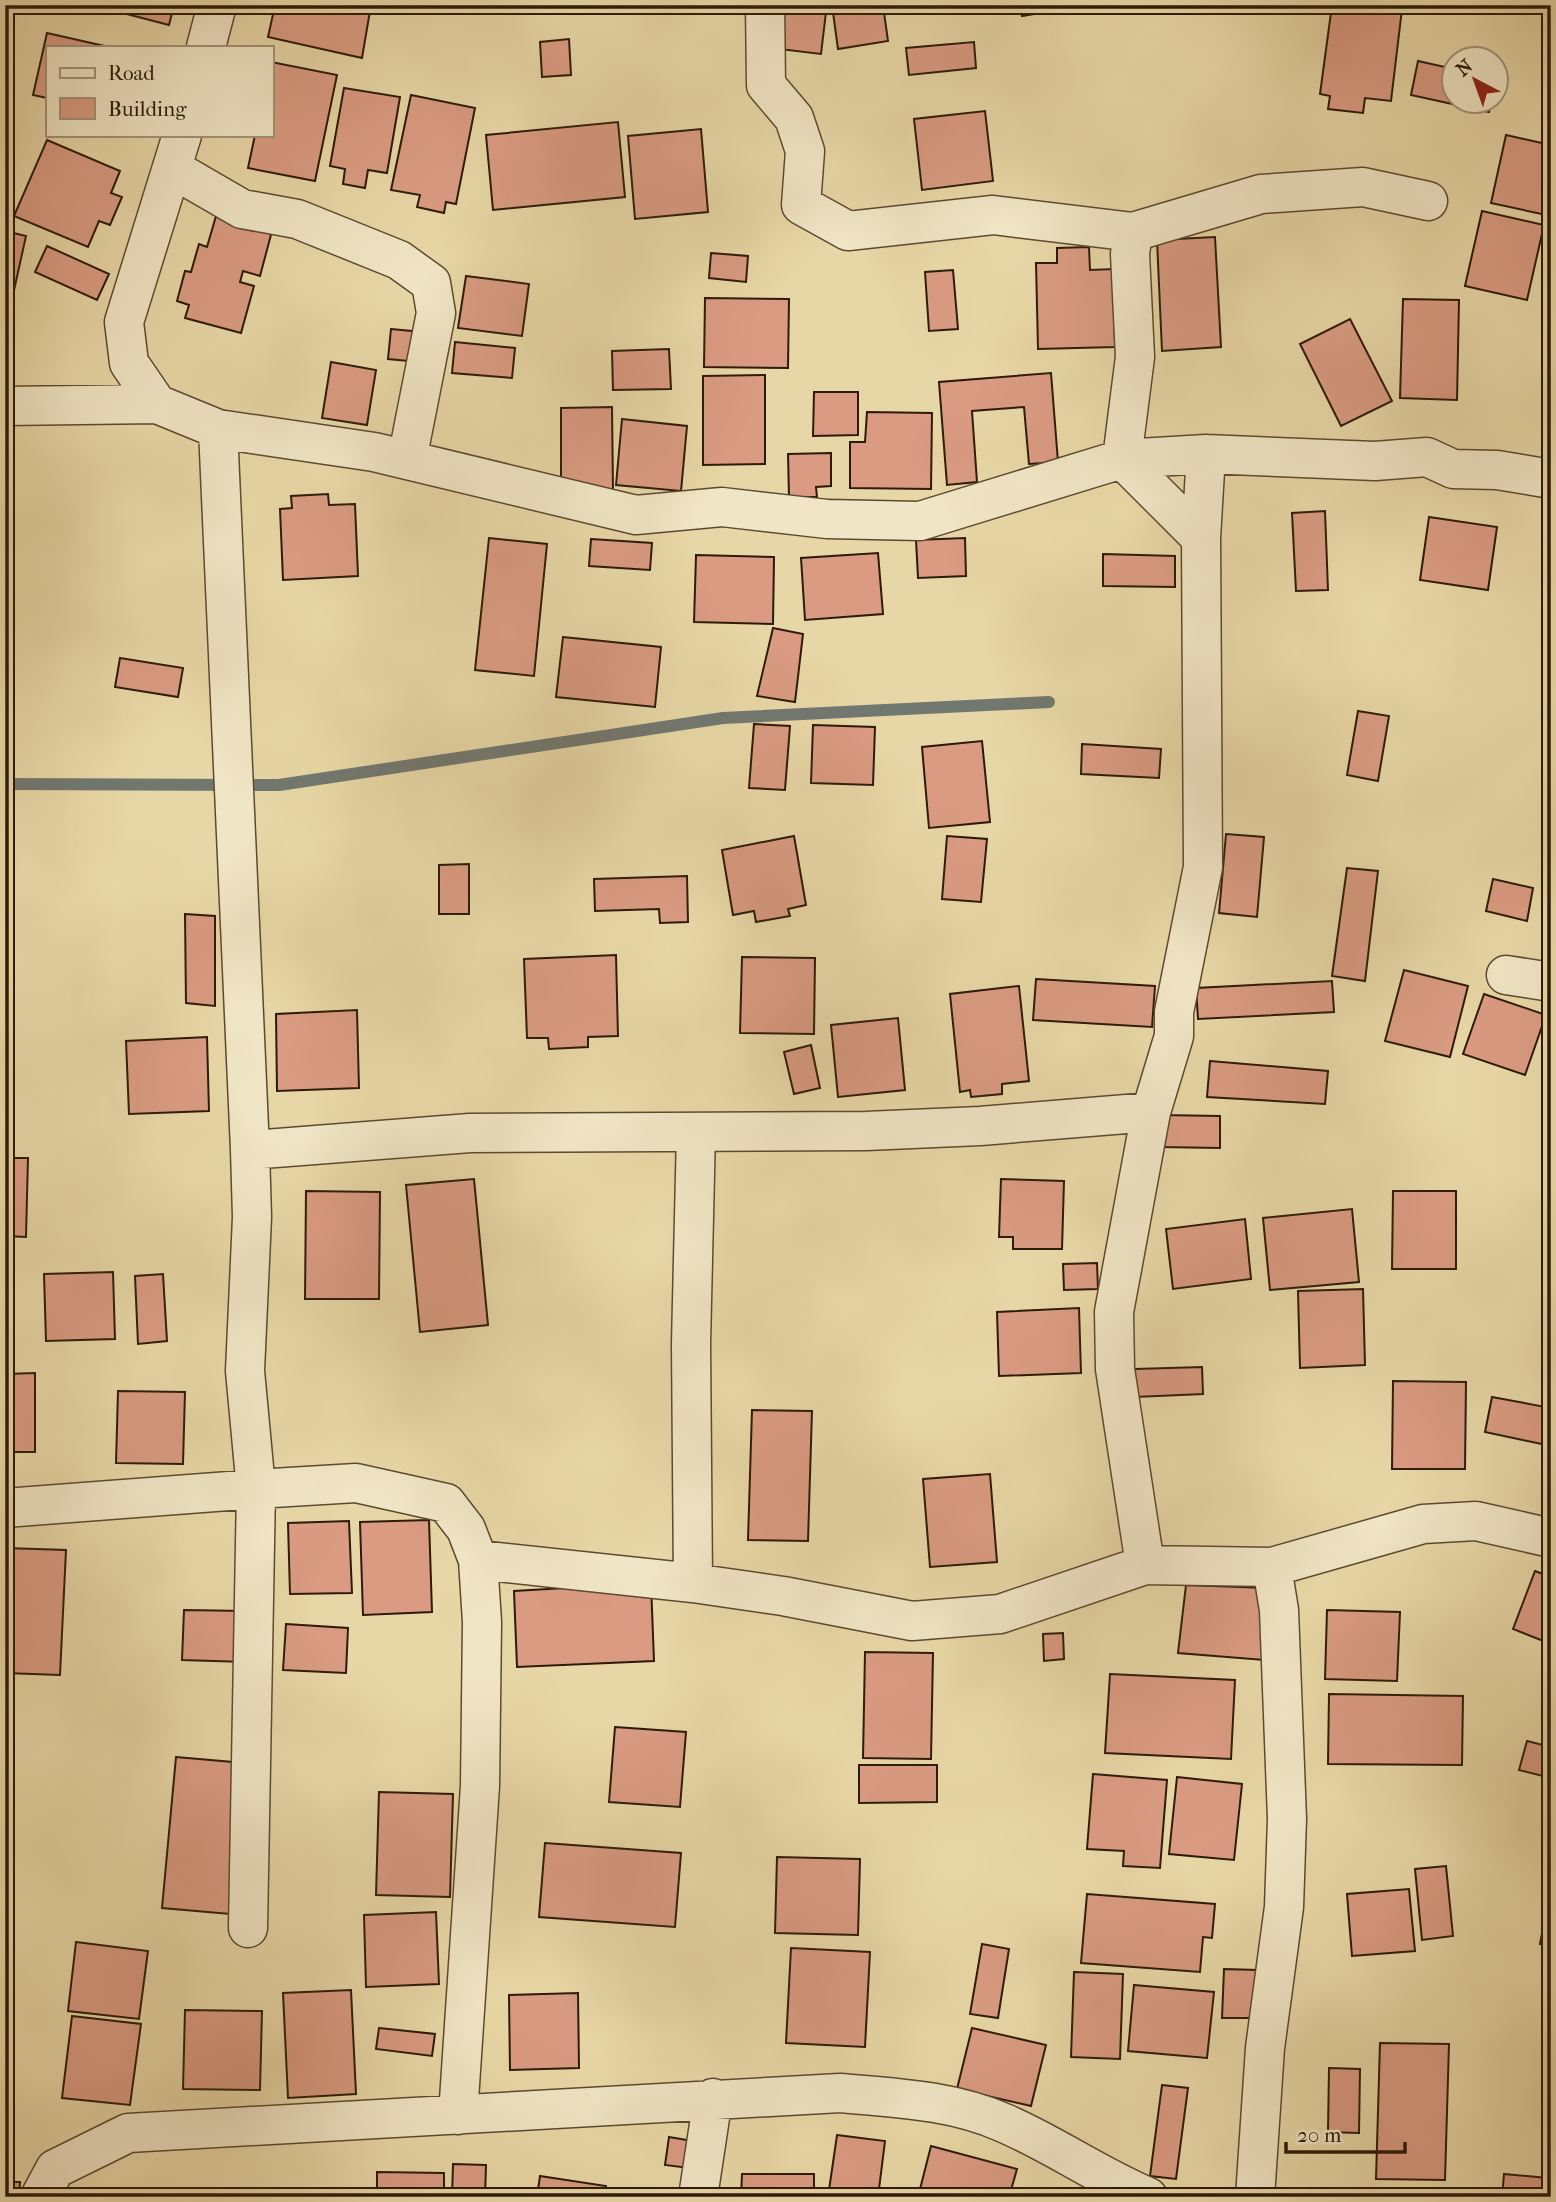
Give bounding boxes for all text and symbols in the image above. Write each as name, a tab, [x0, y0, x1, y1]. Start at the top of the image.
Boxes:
legend	[46, 46, 273, 136]
north arrow	[1440, 46, 1510, 116]
text: N	[1452, 55, 1478, 81]
text: Road	[108, 61, 155, 85]
text: Building	[108, 97, 187, 121]
scale bar	[1286, 2111, 1406, 2155]
text: 20 m	[1297, 2123, 1342, 2147]

